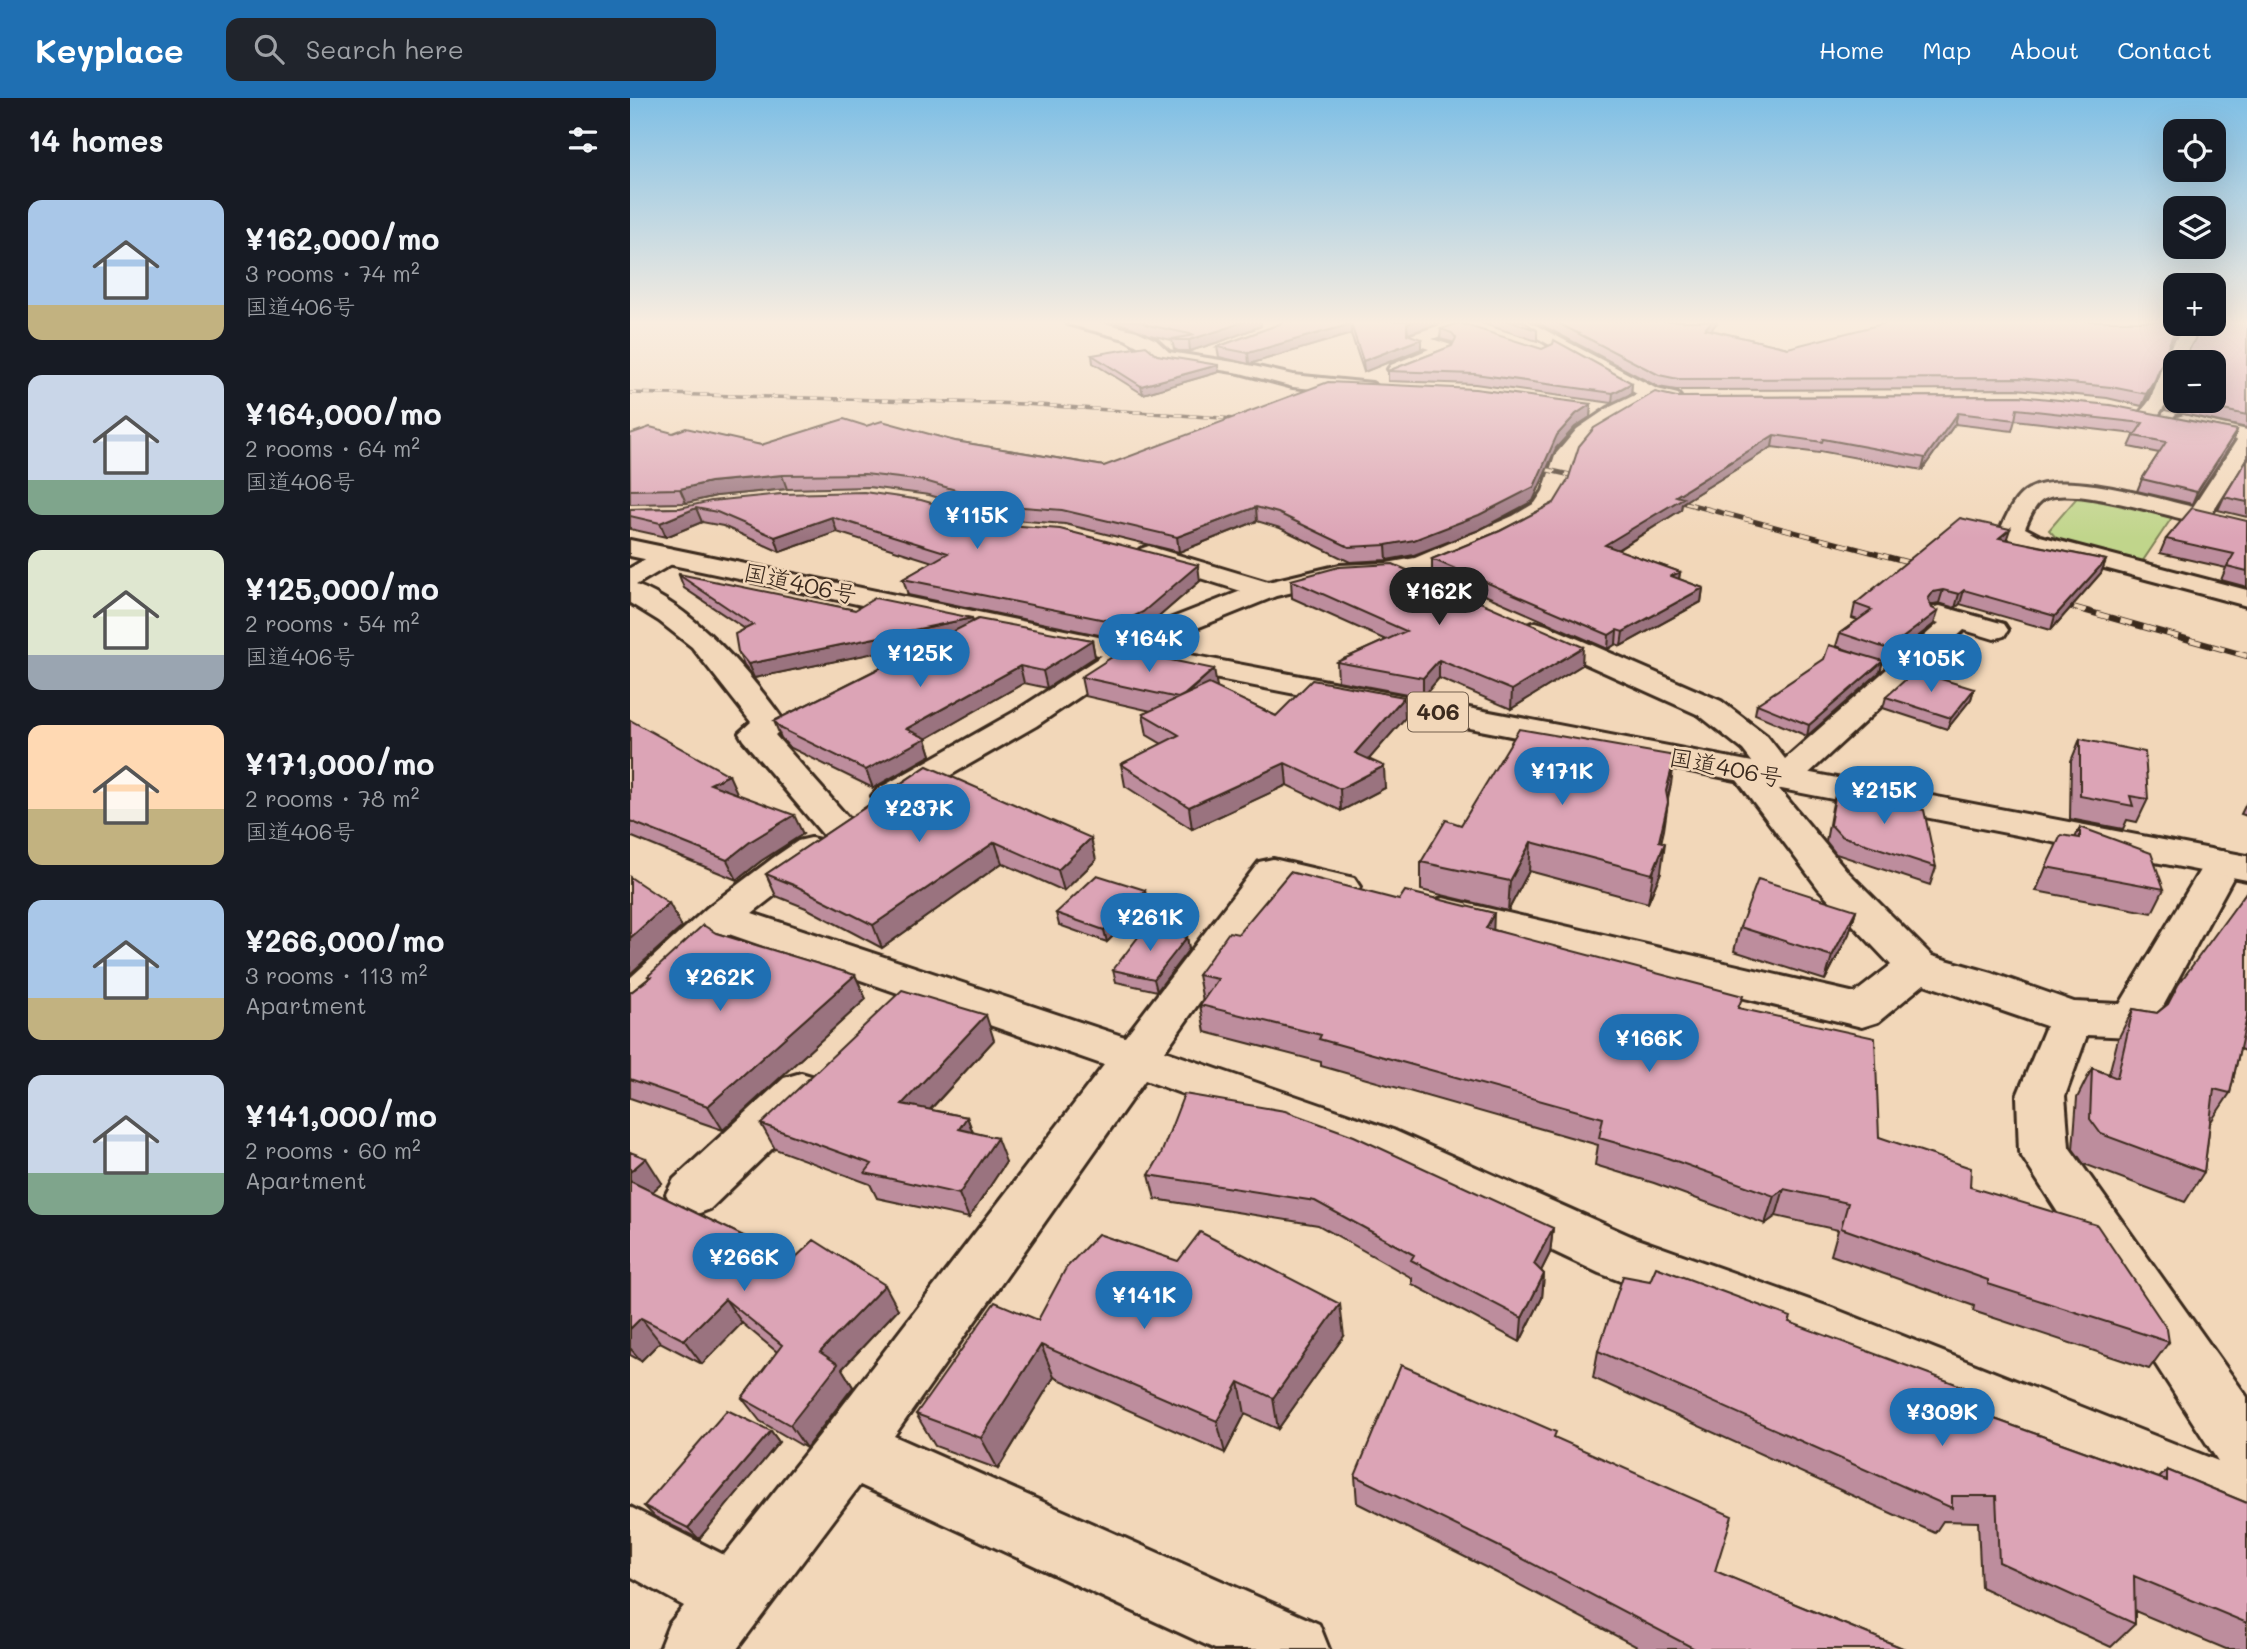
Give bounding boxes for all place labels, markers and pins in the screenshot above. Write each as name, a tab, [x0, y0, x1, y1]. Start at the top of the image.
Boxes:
pin: ¥115K	[928, 491, 1026, 551]
pin: ¥162K	[1390, 568, 1488, 627]
pin: ¥164K	[1100, 614, 1198, 674]
pin: ¥125K	[871, 630, 969, 689]
pin: ¥105K	[1882, 634, 1980, 694]
pin: ¥171K	[1513, 748, 1611, 807]
pin: ¥215K	[1835, 766, 1933, 826]
pin: ¥237K	[870, 784, 968, 844]
pin: ¥261K	[1101, 894, 1199, 953]
pin: ¥262K	[671, 954, 769, 1013]
pin: ¥166K	[1600, 1014, 1698, 1074]
pin: ¥266K	[695, 1234, 793, 1293]
pin: ¥141K	[1095, 1272, 1193, 1331]
pin: ¥309K	[1893, 1388, 1991, 1448]

